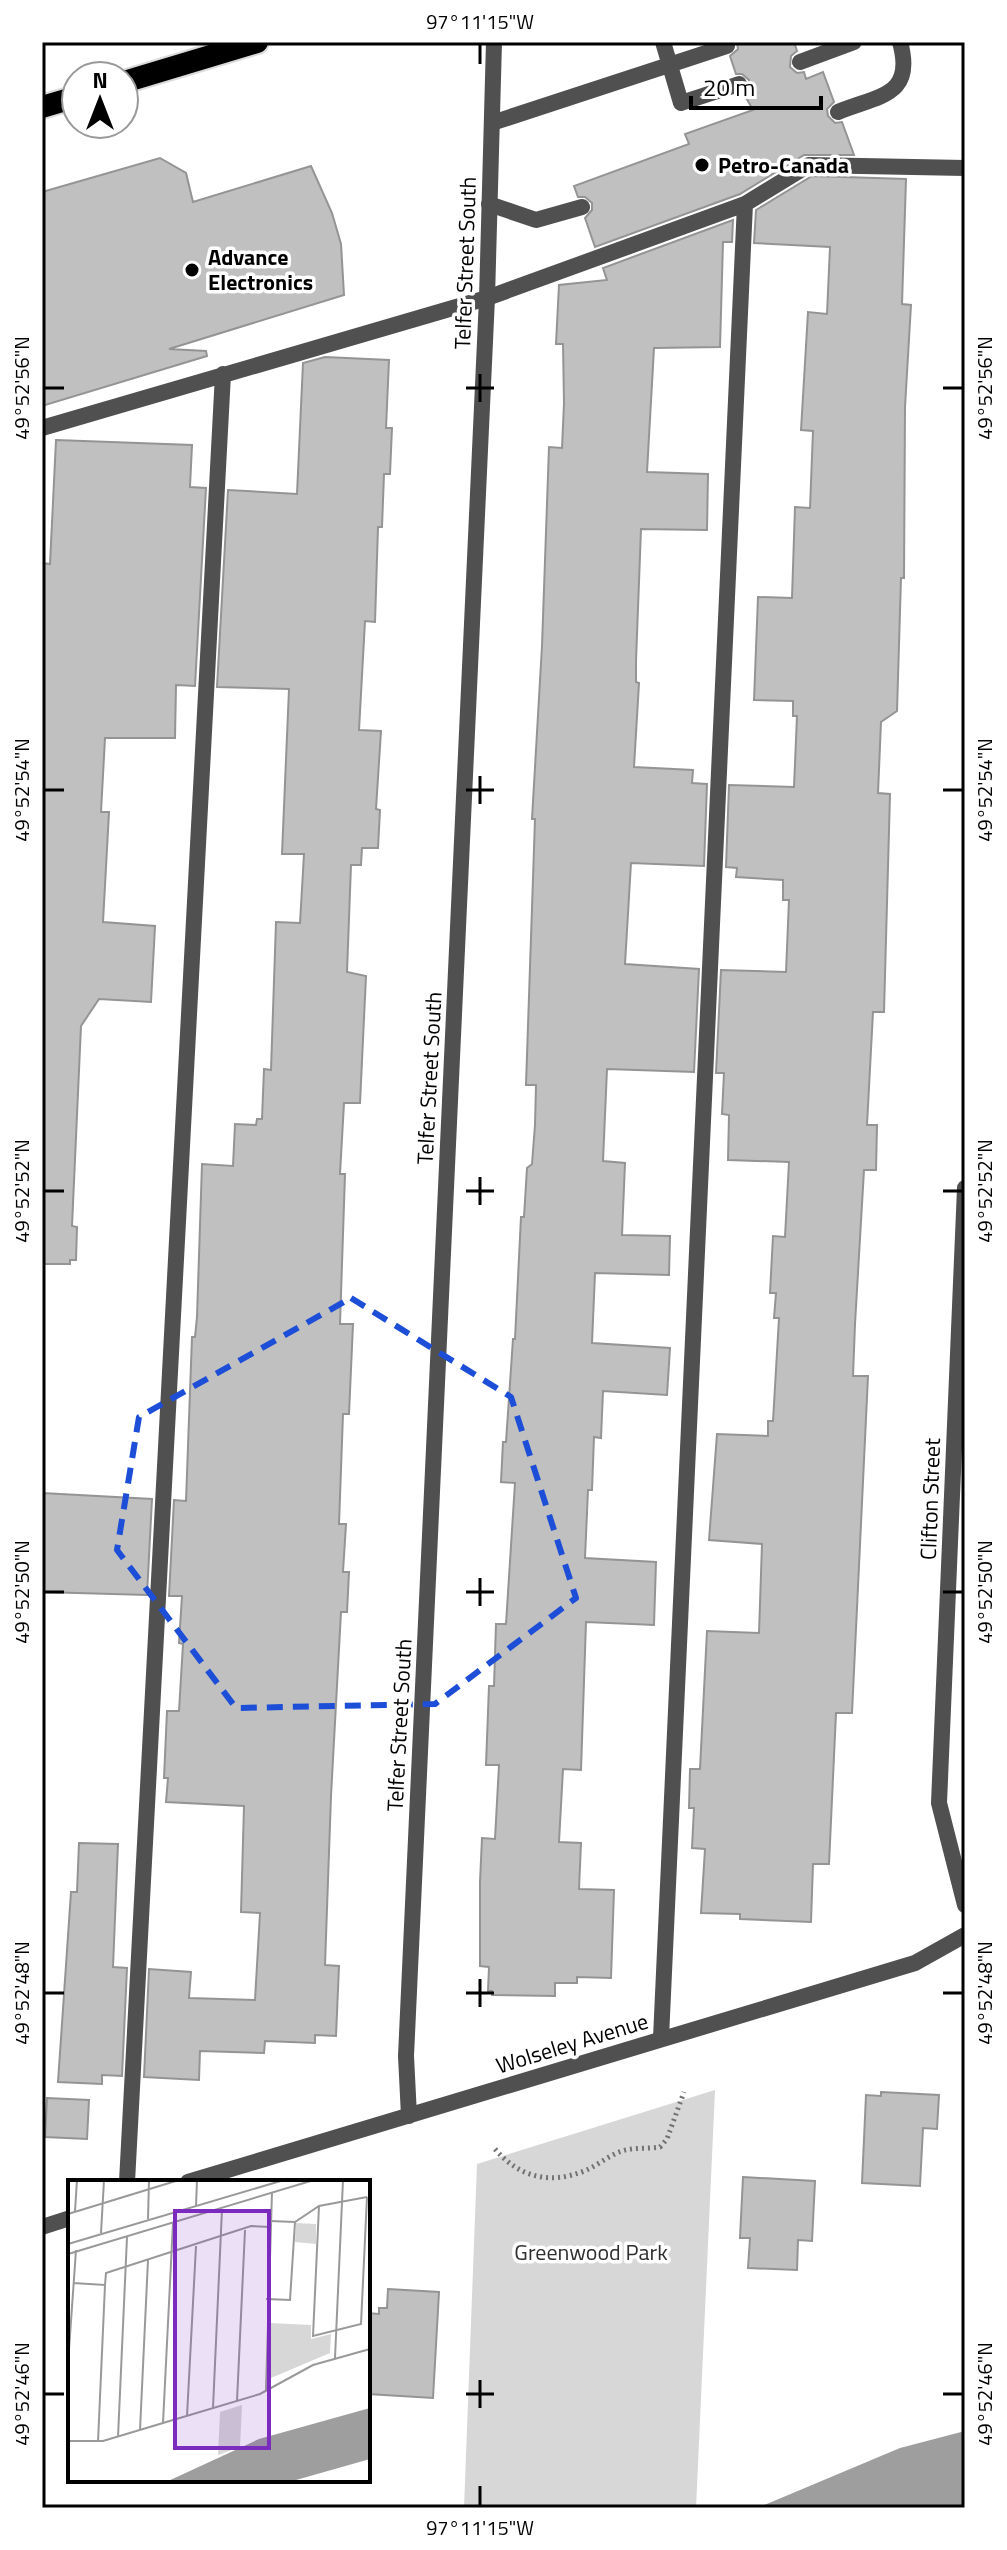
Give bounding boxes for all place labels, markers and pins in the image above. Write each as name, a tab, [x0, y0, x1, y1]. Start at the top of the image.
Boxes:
place label: Petro-Canada	[718, 148, 849, 182]
marker: Petro-Canada	[693, 156, 711, 174]
place label: Advance Electronics	[208, 240, 313, 299]
marker: Advance Electronics	[183, 261, 201, 279]

